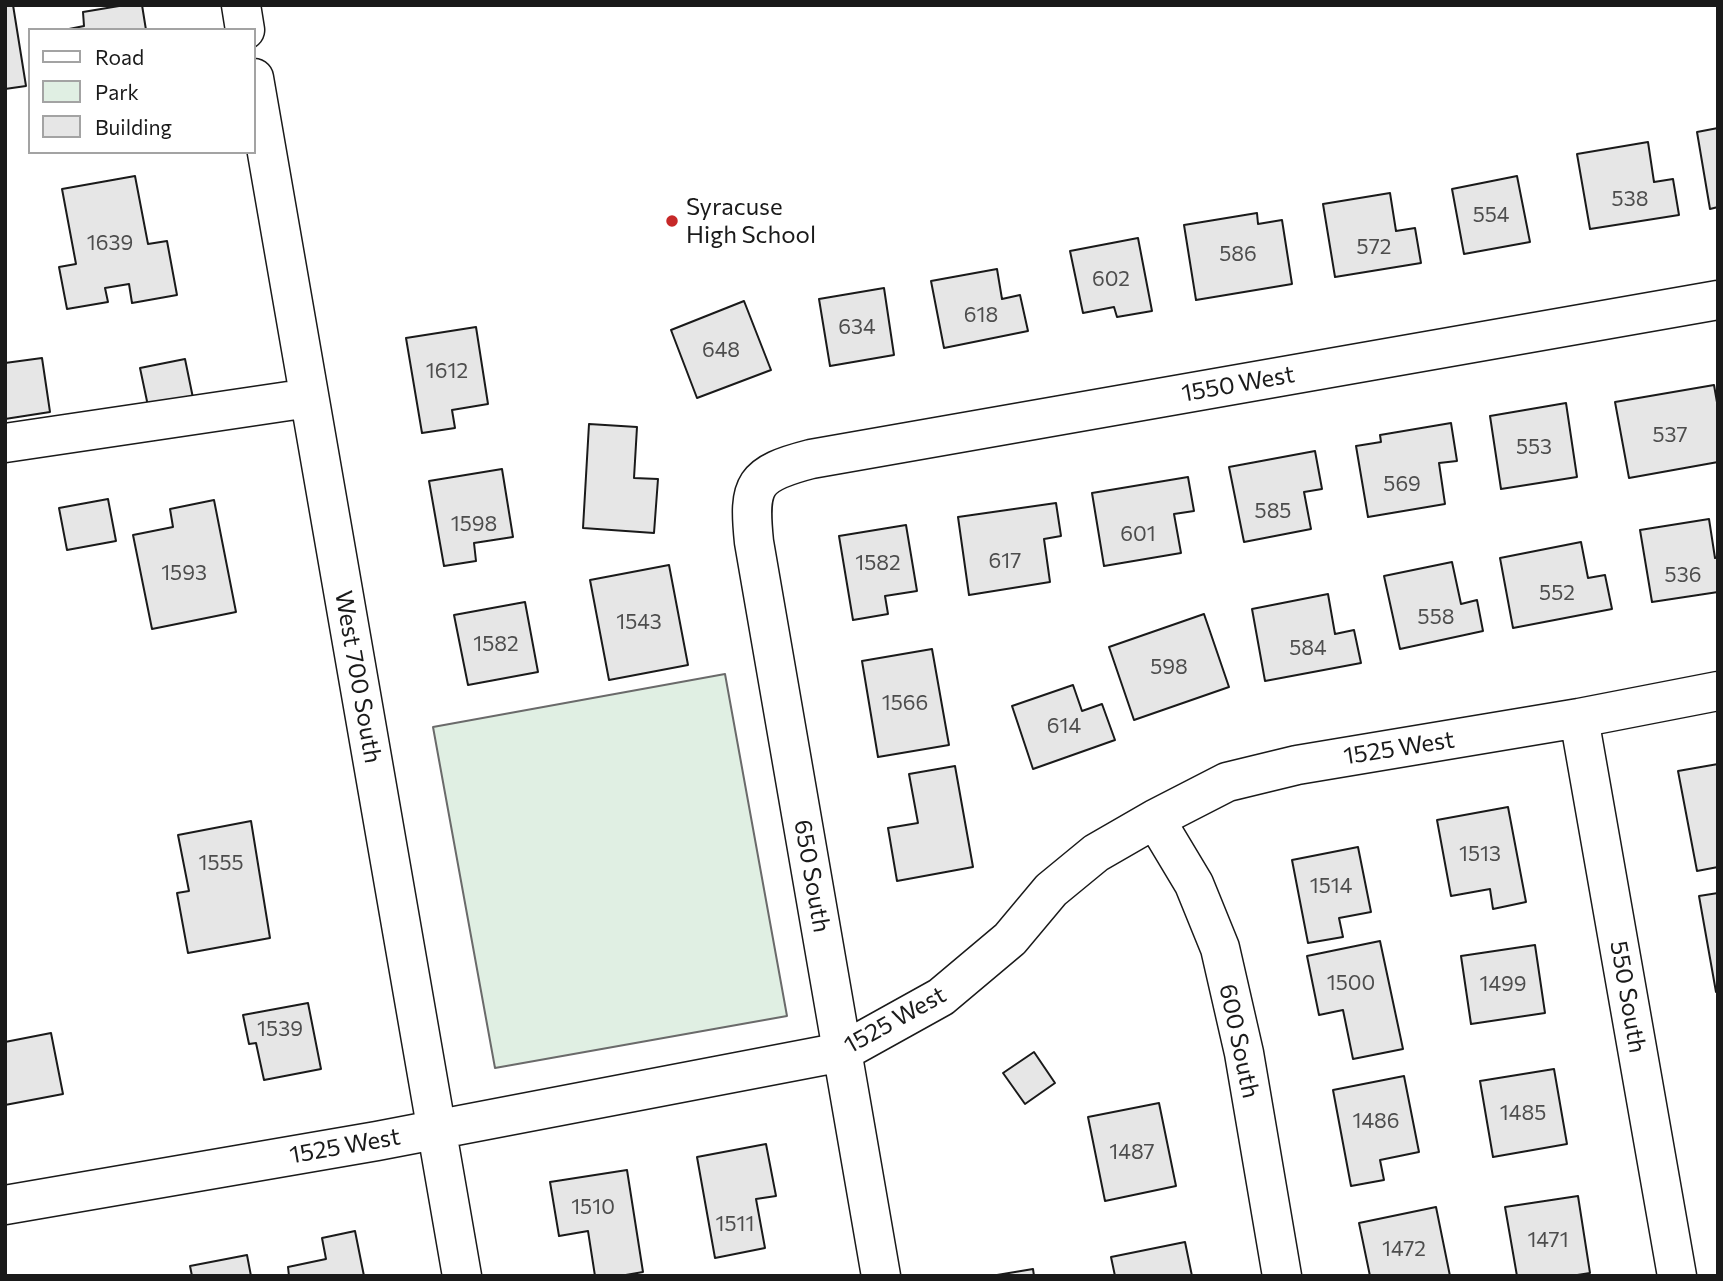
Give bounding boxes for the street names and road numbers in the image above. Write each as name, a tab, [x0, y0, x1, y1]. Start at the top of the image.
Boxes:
street label: 1550 West	[1179, 360, 1297, 408]
street label: West 700 South	[329, 588, 387, 766]
street label: 1525 West	[1341, 725, 1457, 771]
street label: 650 South	[788, 817, 836, 935]
street label: 550 South	[1604, 939, 1652, 1055]
street label: 1525 West	[839, 980, 951, 1060]
street label: 600 South	[1213, 981, 1265, 1101]
street label: 1525 West	[287, 1122, 403, 1170]

